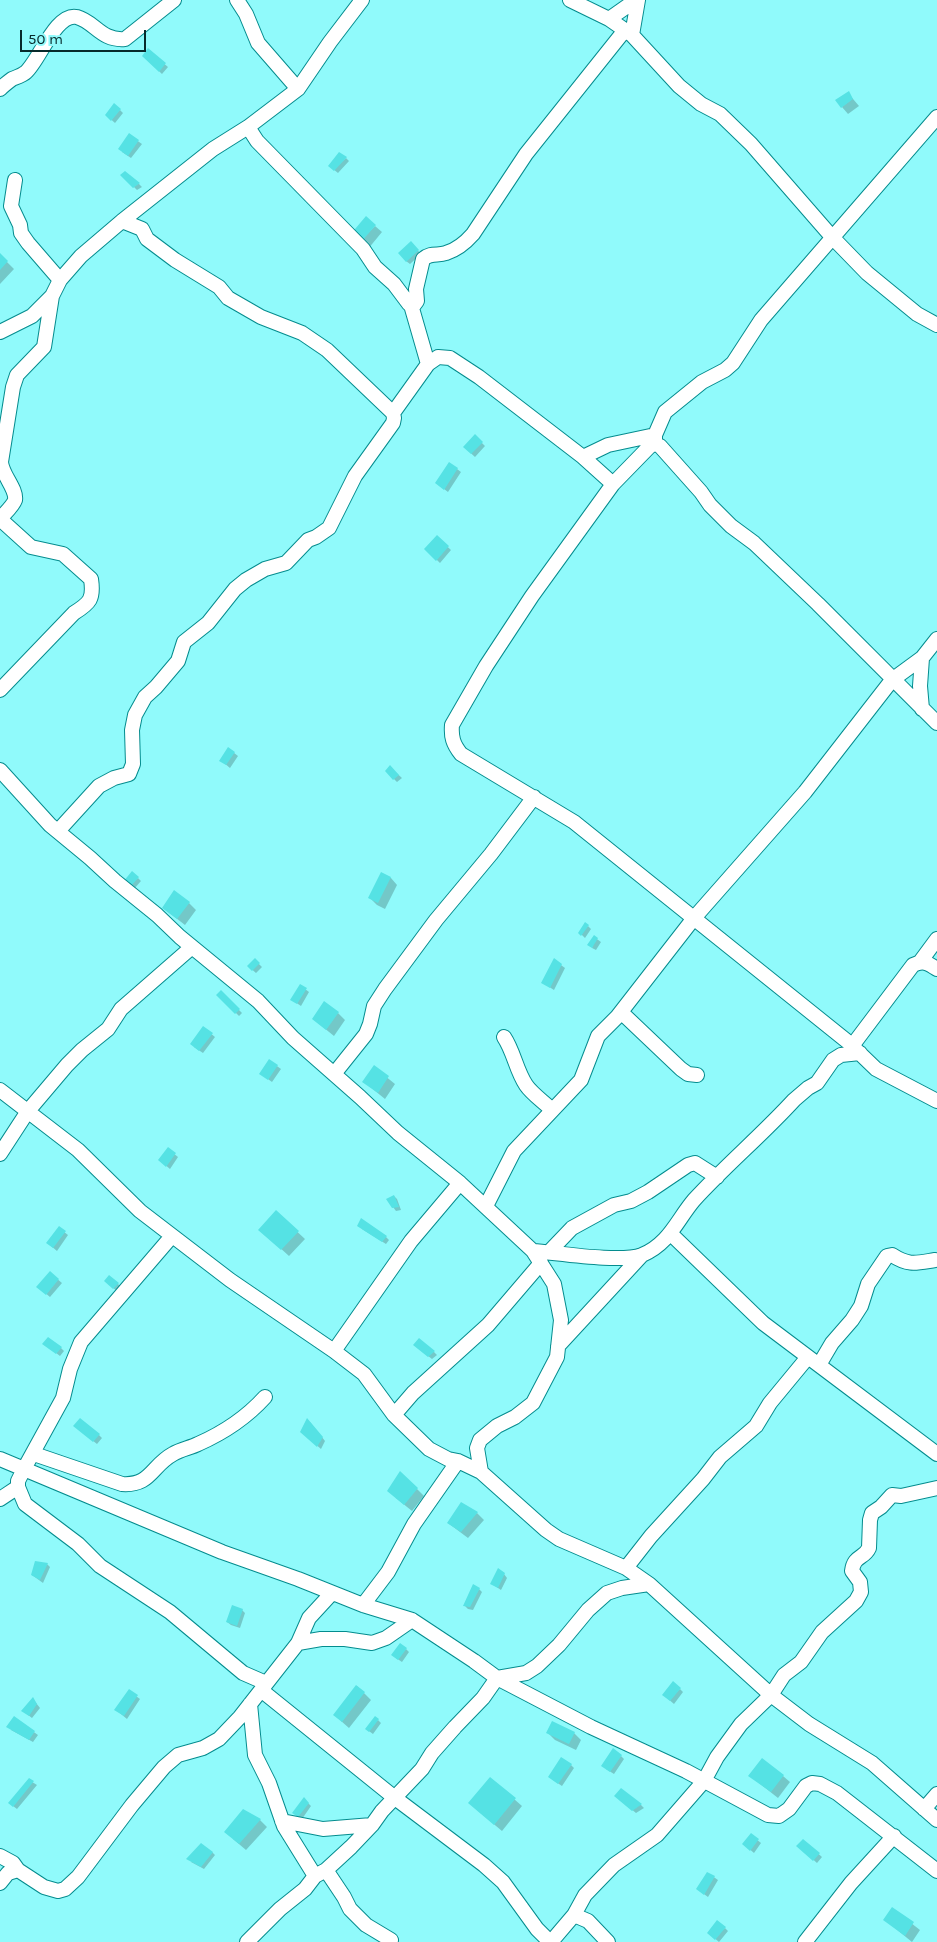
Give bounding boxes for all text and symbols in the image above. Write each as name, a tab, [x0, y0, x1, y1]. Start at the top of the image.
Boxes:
scale bar	[22, 20, 149, 52]
text: 50 m	[28, 30, 63, 48]

